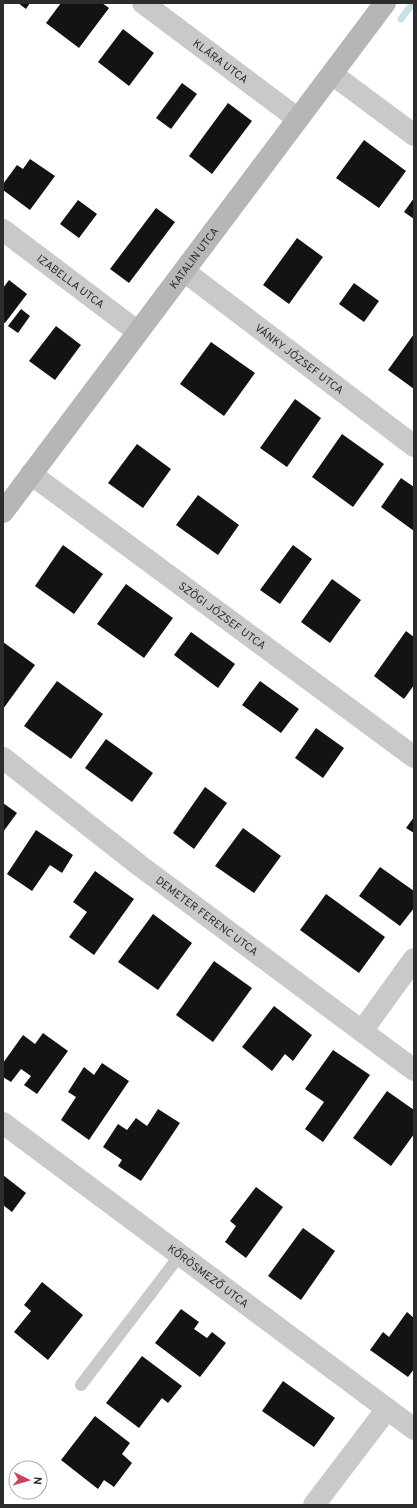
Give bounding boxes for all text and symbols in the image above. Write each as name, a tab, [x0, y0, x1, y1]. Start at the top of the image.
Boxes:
street label: KLÁRA UTCA	[190, 37, 250, 87]
street label: KATALIN UTCA	[167, 225, 222, 292]
street label: IZABELLA UTCA	[34, 252, 107, 312]
street label: VÁNKY JÓZSEF UTCA	[252, 321, 346, 398]
street label: SZÖGI JÓZSEF UTCA	[175, 579, 268, 653]
street label: DEMETER FERENC UTCA	[153, 874, 261, 959]
street label: KŐRÖSMEZŐ UTCA	[164, 1242, 251, 1311]
north arrow	[8, 1460, 48, 1500]
text: N	[30, 1476, 44, 1485]

